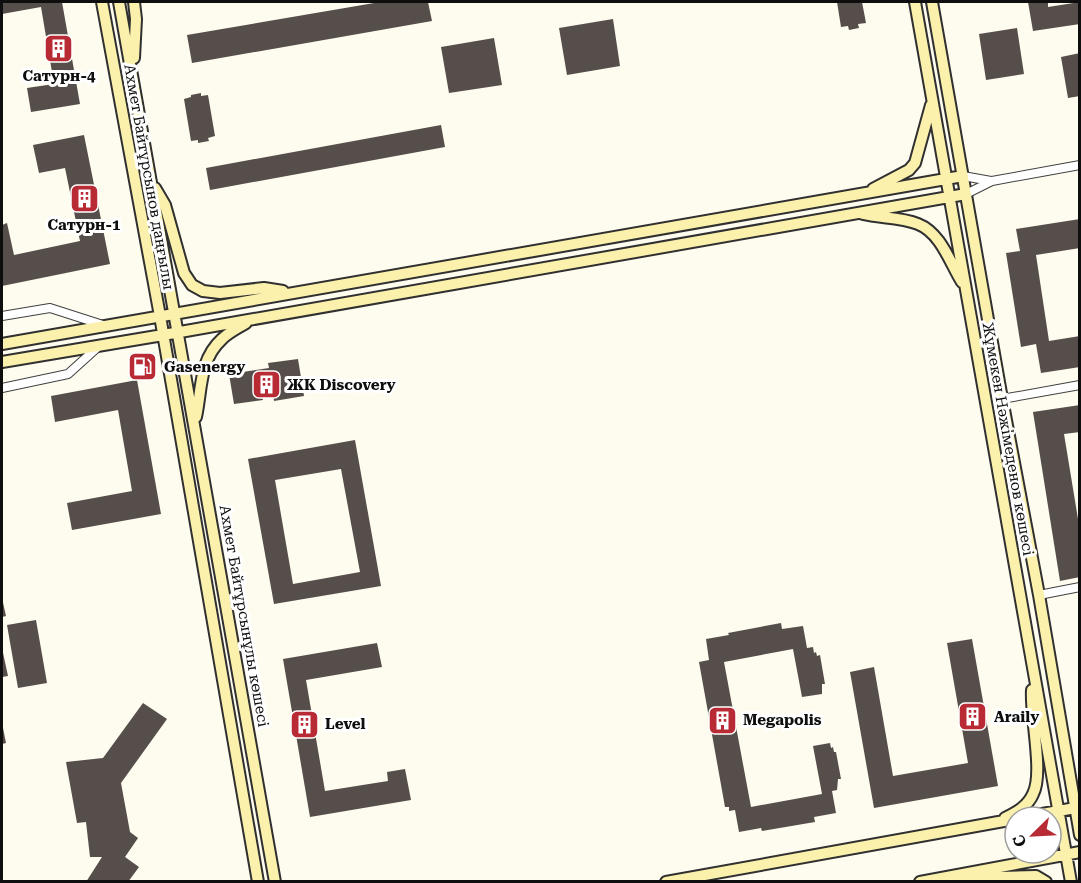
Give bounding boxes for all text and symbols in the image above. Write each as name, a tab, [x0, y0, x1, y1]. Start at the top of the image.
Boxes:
building icon: Сатурн-4	[43, 33, 75, 65]
street label: Ахмет Байтұрсынов даңғылы	[120, 63, 178, 291]
place label: Сатурн-4	[23, 67, 96, 85]
building icon: Сатурн-1	[68, 182, 100, 214]
place label: Сатурн-1	[48, 216, 121, 234]
street label: Жұмекен Нәжімеденов көшесі	[979, 321, 1037, 557]
fuel station icon: Gasenergy	[127, 351, 159, 383]
place label: Gasenergy	[164, 358, 245, 376]
building icon: ЖК Discovery	[250, 369, 282, 401]
place label: ЖК Discovery	[287, 376, 396, 394]
street label: Ахмет Байтұрсынұлы көшесі	[216, 504, 272, 729]
building icon: Araily	[957, 701, 989, 733]
building icon: Megapolis	[706, 704, 738, 736]
building icon: Level	[288, 708, 320, 740]
place label: Araily	[994, 708, 1039, 726]
place label: Megapolis	[743, 711, 822, 729]
place label: Level	[325, 715, 366, 733]
north arrow	[1003, 805, 1063, 865]
text: С	[1009, 832, 1031, 850]

